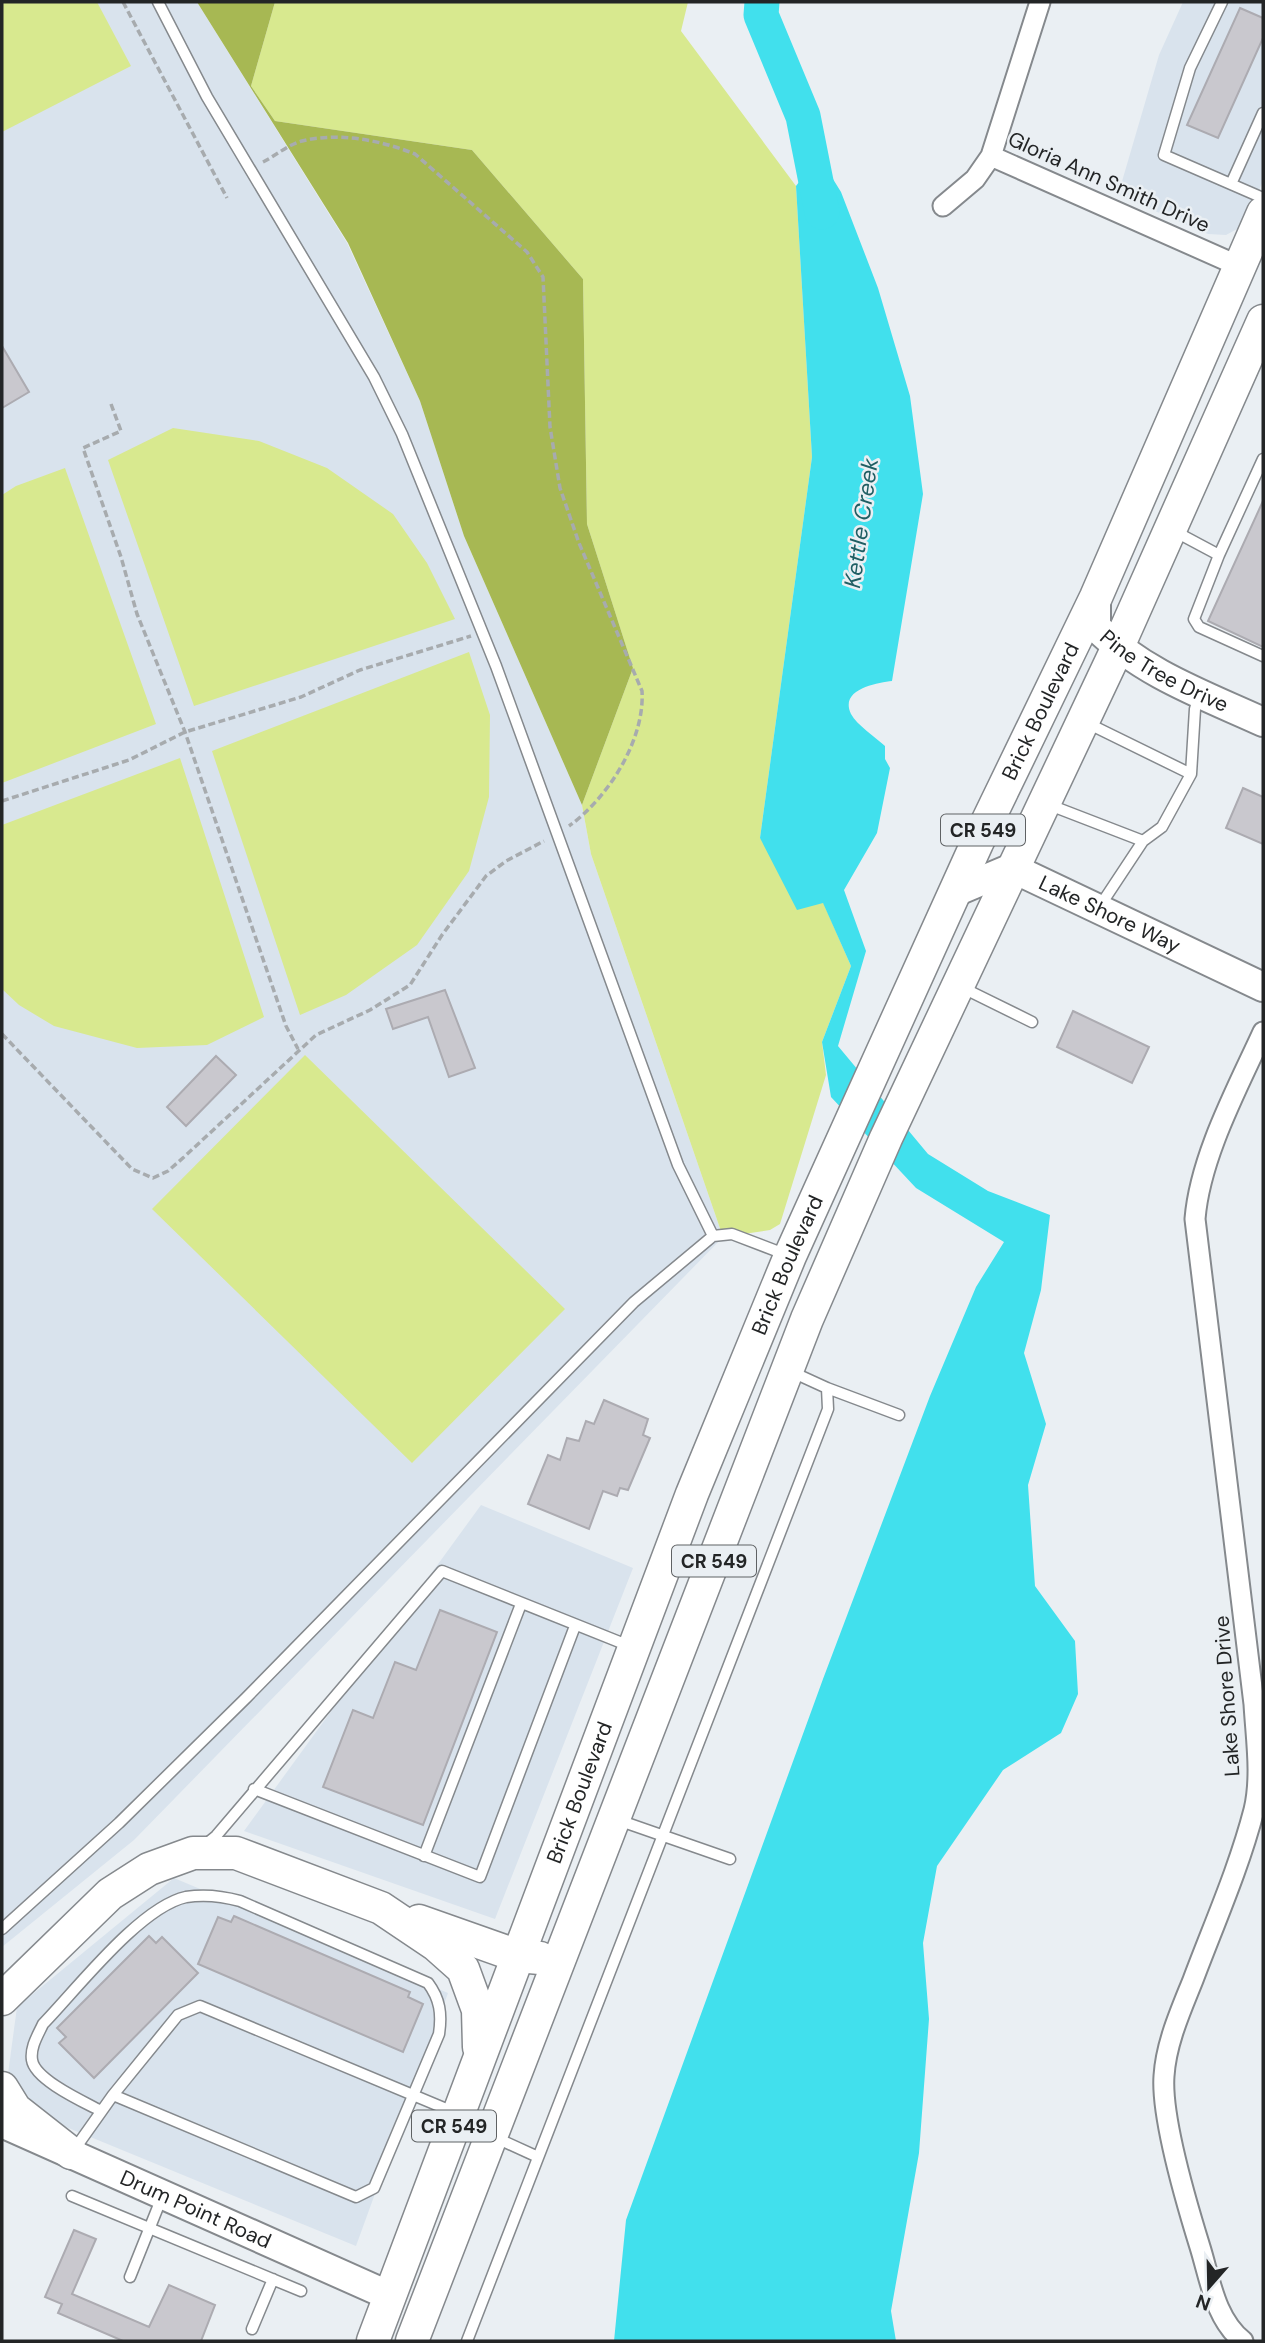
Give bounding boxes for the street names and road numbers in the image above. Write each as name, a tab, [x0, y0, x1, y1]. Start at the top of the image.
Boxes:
street label: Gloria Ann Smith Drive	[1004, 125, 1214, 239]
street label: Pine Tree Drive	[1094, 623, 1233, 719]
street label: Brick Boulevard	[995, 638, 1086, 785]
road number: CR 549	[941, 814, 1025, 846]
street label: Lake Shore Way	[1034, 869, 1185, 960]
street label: Brick Boulevard	[745, 1191, 830, 1339]
road number: CR 549	[672, 1546, 756, 1576]
street label: Lake Shore Drive	[1207, 1615, 1247, 1777]
street label: Brick Boulevard	[540, 1718, 619, 1868]
road number: CR 549	[412, 2110, 496, 2142]
street label: Drum Point Road	[116, 2163, 276, 2255]

